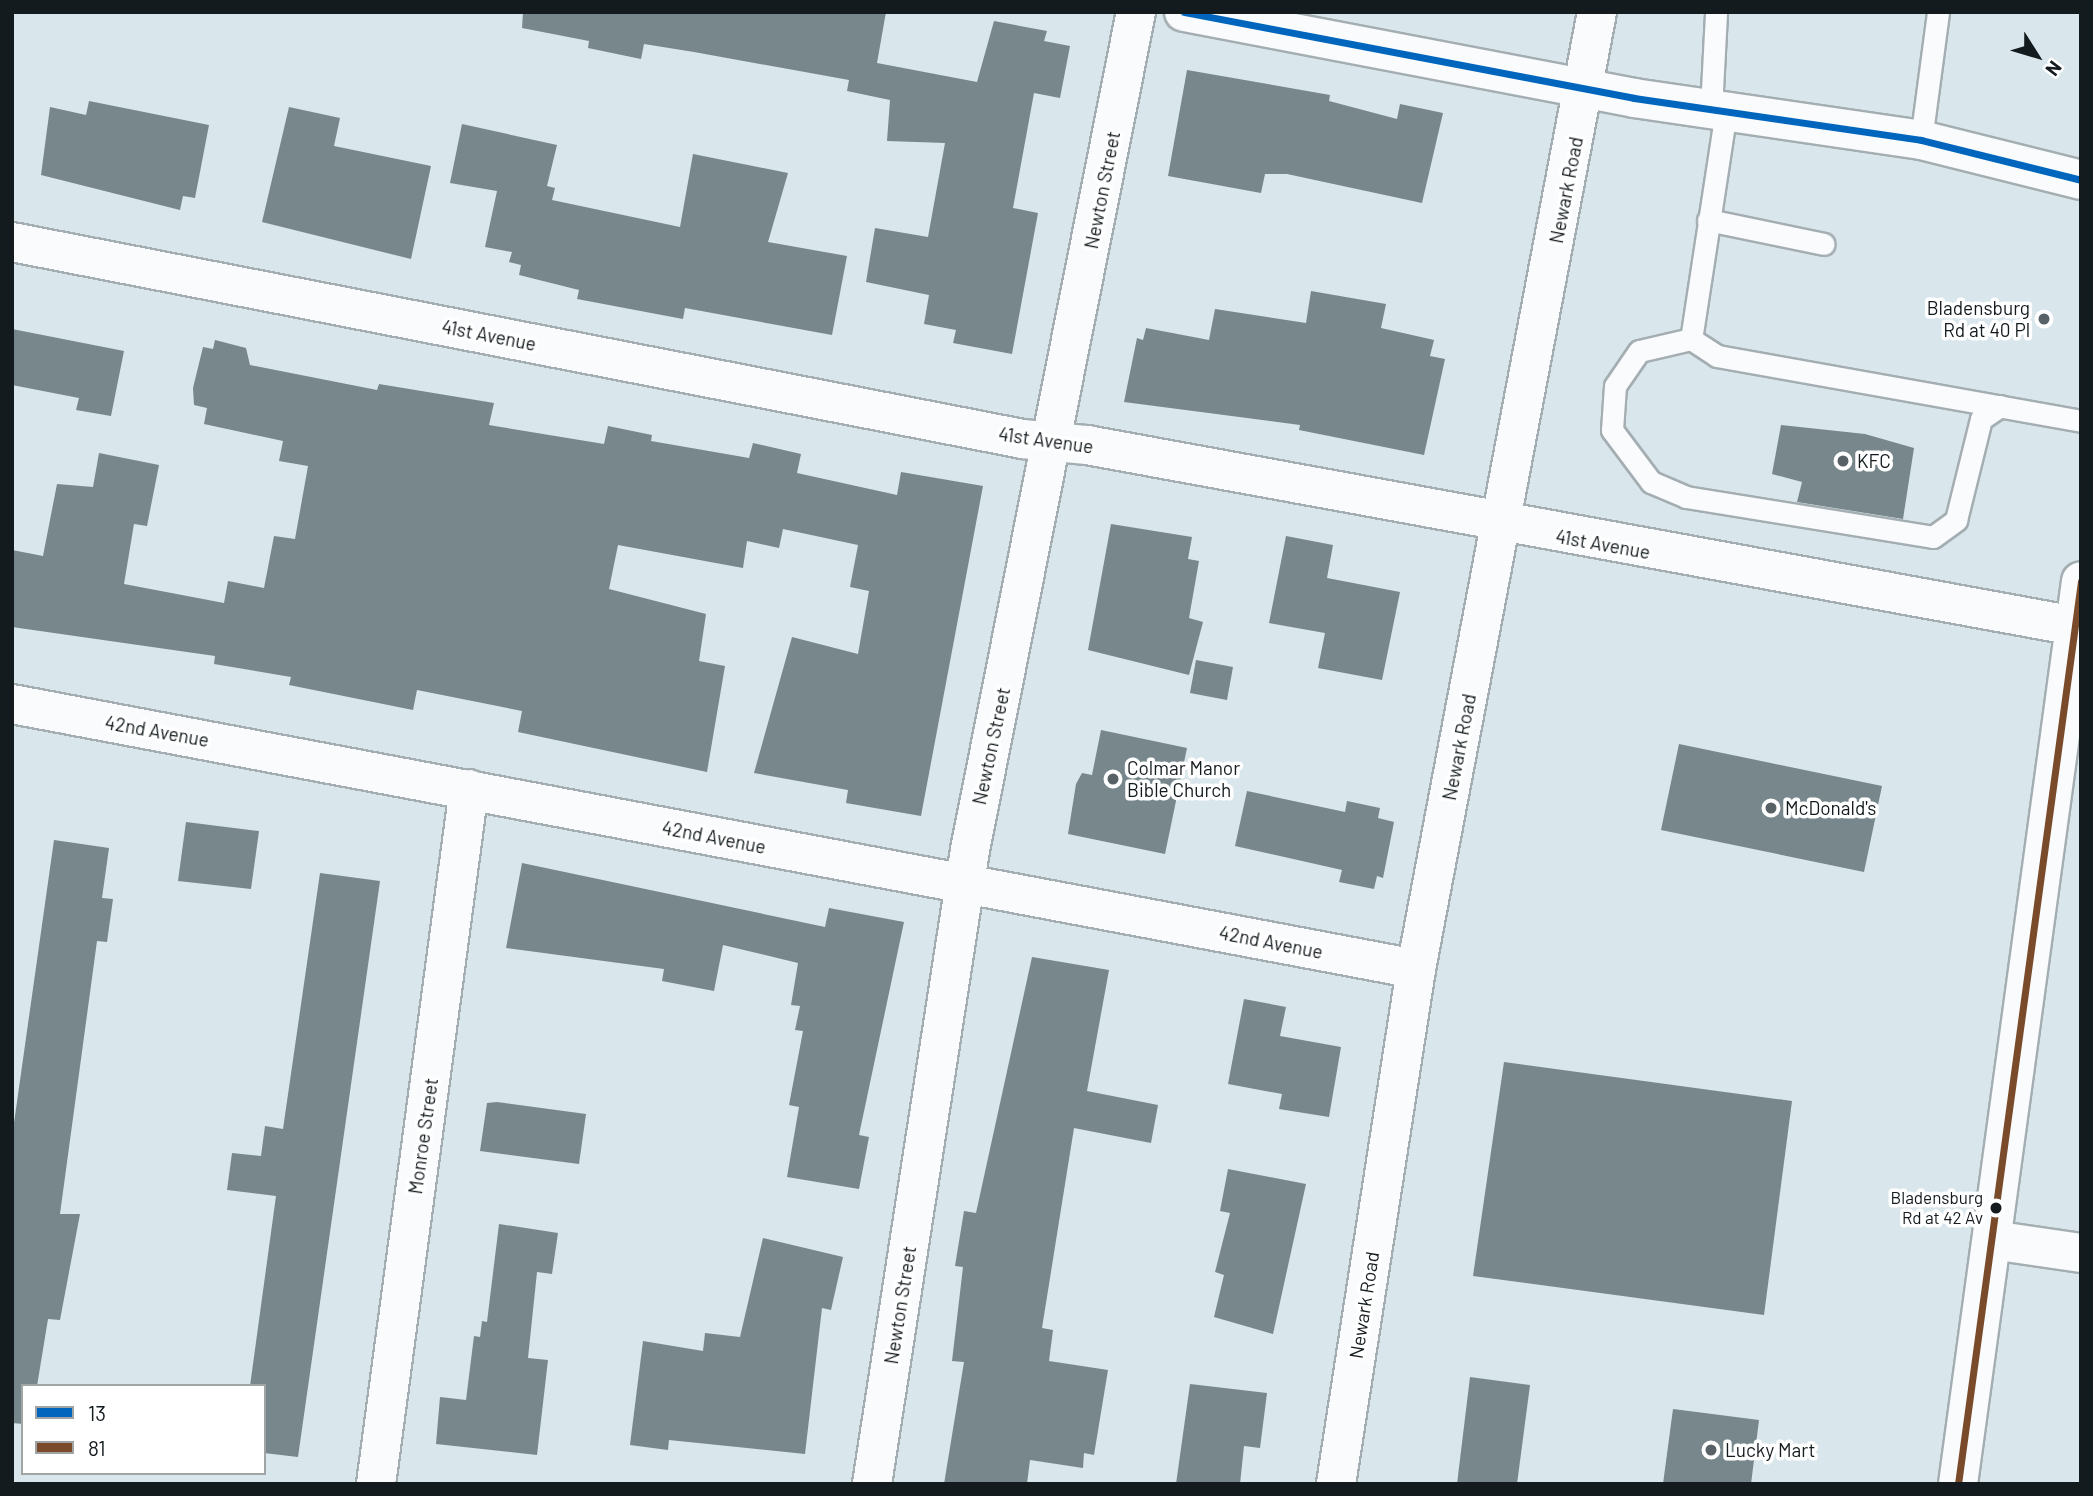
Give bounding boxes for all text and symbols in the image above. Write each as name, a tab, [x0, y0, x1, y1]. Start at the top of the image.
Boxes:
north arrow	[2002, 21, 2072, 91]
text: N	[2041, 57, 2067, 81]
street label: Newton Street	[1079, 129, 1125, 251]
street label: Newark Road	[1544, 135, 1588, 245]
place label: Bladensburg Rd at 40 Pl	[1927, 297, 2030, 341]
marker: Bladensburg Rd at 40 Pl	[2036, 311, 2052, 327]
street label: 41st Avenue	[440, 315, 538, 355]
street label: 41st Avenue	[997, 422, 1095, 458]
place label: KFC	[1857, 450, 1891, 472]
marker: KFC	[1835, 453, 1851, 469]
street label: 41st Avenue	[1554, 524, 1652, 564]
street label: Newton Street	[967, 685, 1015, 807]
street label: Newark Road	[1437, 692, 1481, 802]
street label: 42nd Avenue	[103, 711, 211, 751]
place label: Colmar Manor Bible Church	[1127, 757, 1240, 801]
marker: Colmar Manor Bible Church	[1105, 771, 1121, 787]
place label: McDonald's	[1785, 797, 1876, 819]
marker: McDonald's	[1763, 800, 1779, 816]
street label: 42nd Avenue	[660, 816, 768, 858]
street label: 42nd Avenue	[1217, 921, 1325, 963]
street label: Monroe Street	[404, 1076, 442, 1196]
place label: Bladensburg Rd at 42 Av	[1891, 1188, 1983, 1228]
marker: Bladensburg Rd at 42 Av	[1989, 1201, 2003, 1215]
street label: Newton Street	[879, 1244, 921, 1366]
street label: Newark Road	[1344, 1250, 1384, 1360]
legend	[21, 1384, 266, 1475]
text: 13	[88, 1400, 106, 1425]
text: 81	[88, 1435, 106, 1460]
place label: Lucky Mart	[1725, 1439, 1815, 1461]
marker: Lucky Mart	[1703, 1442, 1719, 1458]

